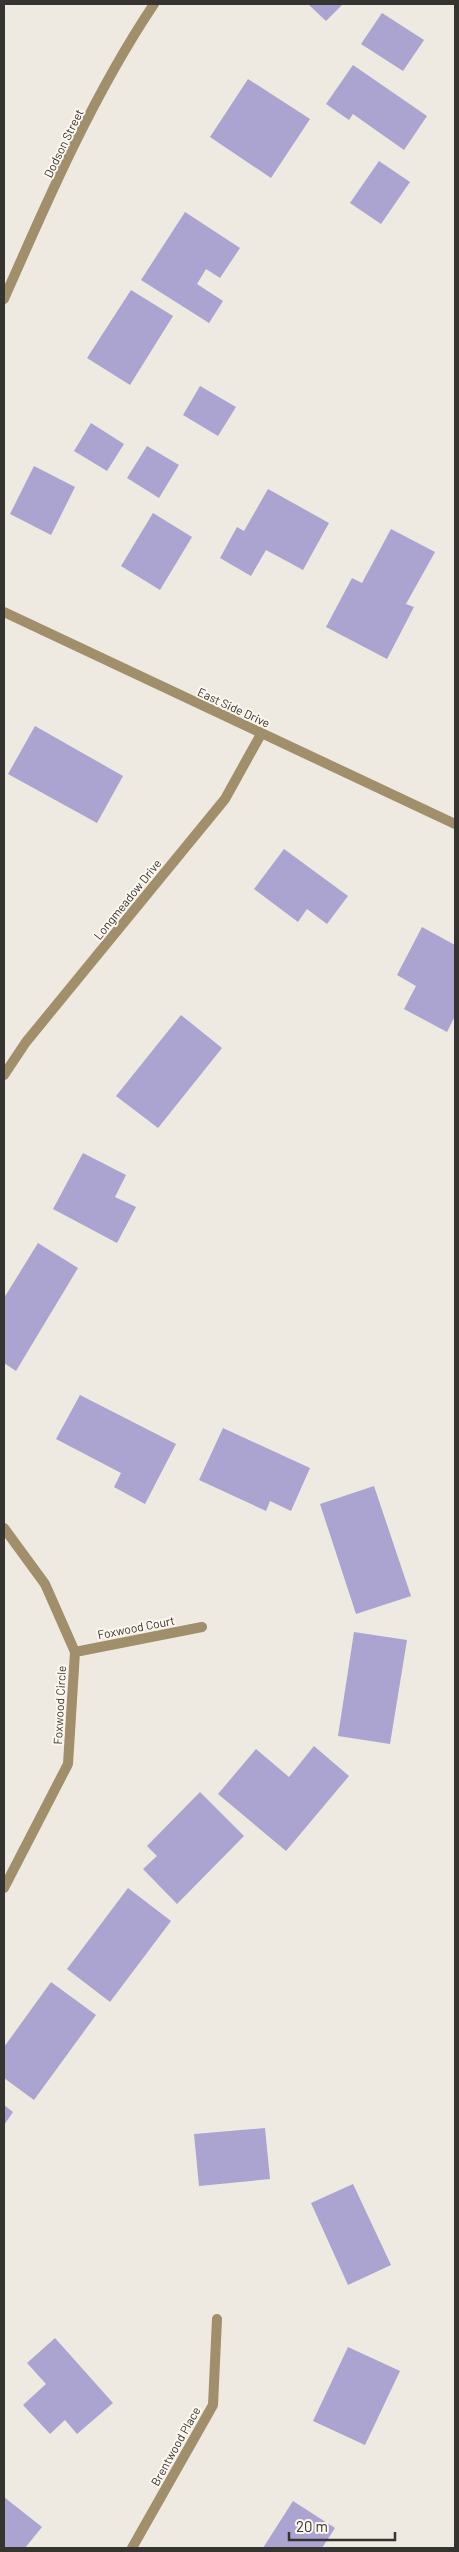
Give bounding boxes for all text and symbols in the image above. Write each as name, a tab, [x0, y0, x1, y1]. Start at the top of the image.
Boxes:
street label: Dodson Street	[40, 106, 86, 180]
street label: East Side Drive	[196, 684, 272, 730]
street label: Longmeadow Drive	[90, 856, 164, 942]
street label: Foxwood Court	[96, 1613, 176, 1641]
street label: Foxwood Circle	[50, 1665, 68, 1745]
street label: Brentwood Place	[148, 2404, 202, 2488]
scale bar	[289, 2510, 395, 2542]
text: 20 m	[296, 2517, 328, 2535]

